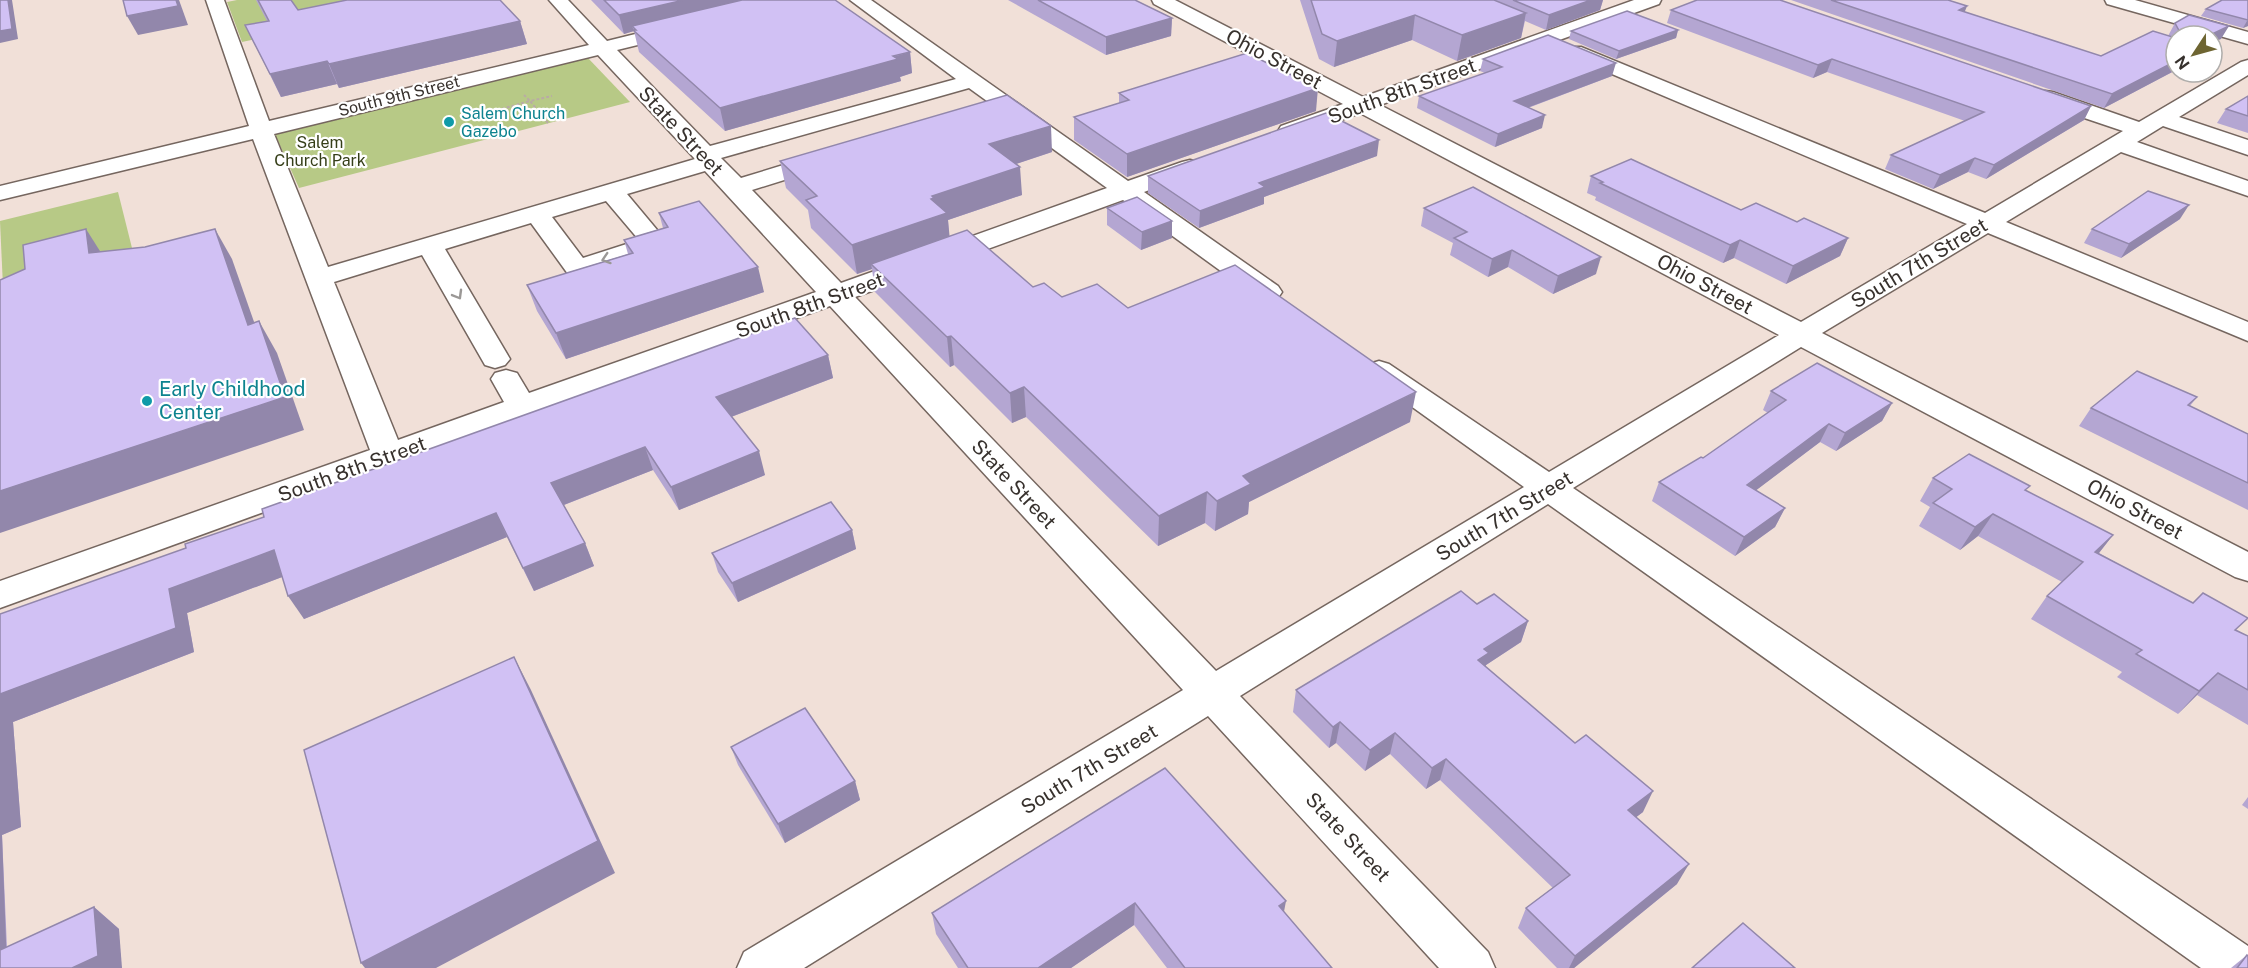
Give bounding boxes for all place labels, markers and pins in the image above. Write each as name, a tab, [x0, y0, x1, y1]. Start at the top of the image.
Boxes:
place label: Salem Church Gazebo	[461, 104, 565, 141]
marker: Salem Church Gazebo	[442, 115, 456, 129]
place label: Early Childhood Center	[159, 377, 305, 424]
marker: Early Childhood Center	[140, 394, 154, 408]

